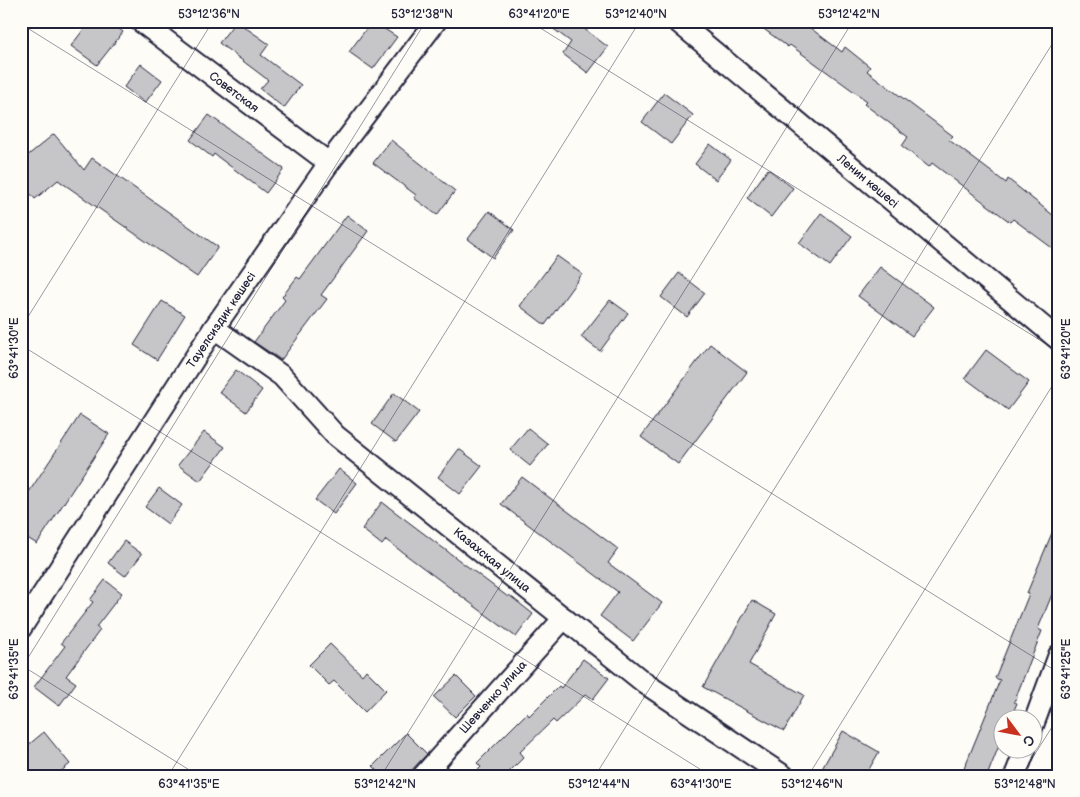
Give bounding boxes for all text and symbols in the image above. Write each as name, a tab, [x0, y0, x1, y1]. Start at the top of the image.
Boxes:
text: 53°12'36"N	[178, 7, 240, 22]
text: 53°12'38"N	[391, 7, 453, 22]
text: 63°41'20"E	[508, 7, 570, 22]
text: 53°12'40"N	[605, 7, 667, 22]
text: 53°12'42"N	[818, 7, 880, 22]
street label: Советская	[206, 69, 262, 116]
street label: Ленин көшесі	[833, 151, 901, 211]
street label: Тауелсиздик көшесі	[184, 269, 259, 371]
text: 63°41'30"E	[7, 317, 22, 379]
text: 63°41'20"E	[1059, 318, 1074, 380]
street label: Казахская улица	[450, 525, 533, 596]
text: 63°41'35"E	[7, 638, 22, 700]
text: 63°41'25"E	[1059, 638, 1074, 700]
street label: Шевченко улица	[457, 658, 530, 737]
north arrow	[992, 710, 1042, 760]
text: С	[1019, 732, 1038, 749]
text: 63°41'35"E	[158, 777, 220, 792]
text: 53°12'42"N	[354, 777, 416, 792]
text: 53°12'44"N	[568, 777, 630, 792]
text: 63°41'30"E	[670, 777, 732, 792]
text: 53°12'46"N	[781, 777, 843, 792]
text: 53°12'48"N	[994, 777, 1056, 792]

